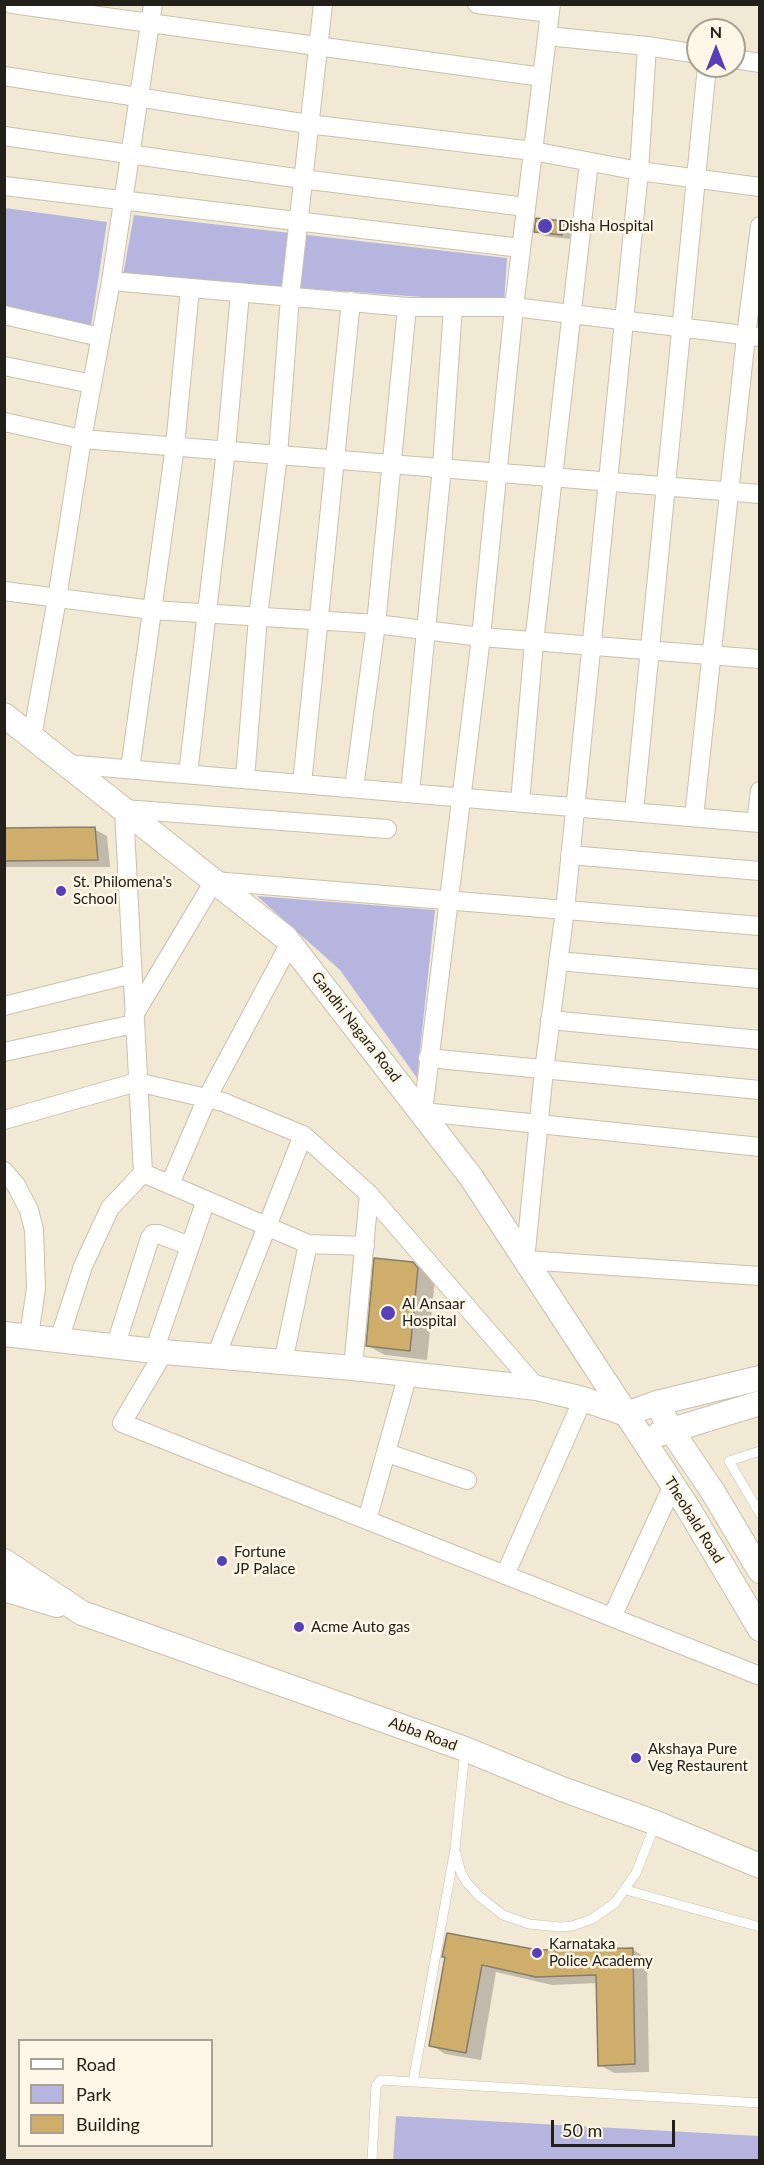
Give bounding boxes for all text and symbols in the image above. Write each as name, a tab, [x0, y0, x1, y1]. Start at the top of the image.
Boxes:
north arrow	[686, 18, 746, 78]
text: N	[710, 22, 722, 41]
marker: Disha Hospital	[536, 217, 554, 235]
place label: Disha Hospital	[558, 217, 654, 235]
place label: St. Philomena's School	[73, 873, 172, 908]
marker: St. Philomena's School	[54, 884, 68, 898]
street label: Gandhi Nagara Road	[307, 968, 405, 1086]
place label: Al Ansaar Hospital	[402, 1295, 465, 1330]
marker: Al Ansaar Hospital	[379, 1304, 397, 1322]
street label: Theobald Road	[660, 1473, 728, 1567]
place label: Fortune JP Palace	[234, 1543, 295, 1578]
marker: Fortune JP Palace	[215, 1554, 229, 1568]
place label: Acme Auto gas	[311, 1618, 410, 1636]
marker: Acme Auto gas	[292, 1620, 306, 1634]
street label: Abba Road	[386, 1713, 460, 1755]
place label: Akshaya Pure Veg Restaurent	[648, 1740, 748, 1775]
marker: Akshaya Pure Veg Restaurent	[629, 1751, 643, 1765]
place label: Karnataka Police Academy	[549, 1935, 653, 1970]
marker: Karnataka Police Academy	[530, 1946, 544, 1960]
legend	[18, 2039, 213, 2147]
text: Road	[76, 2053, 116, 2075]
text: Park	[76, 2083, 111, 2105]
scale bar	[554, 2108, 678, 2146]
text: Building	[76, 2113, 140, 2135]
text: 50 m	[562, 2119, 602, 2141]

